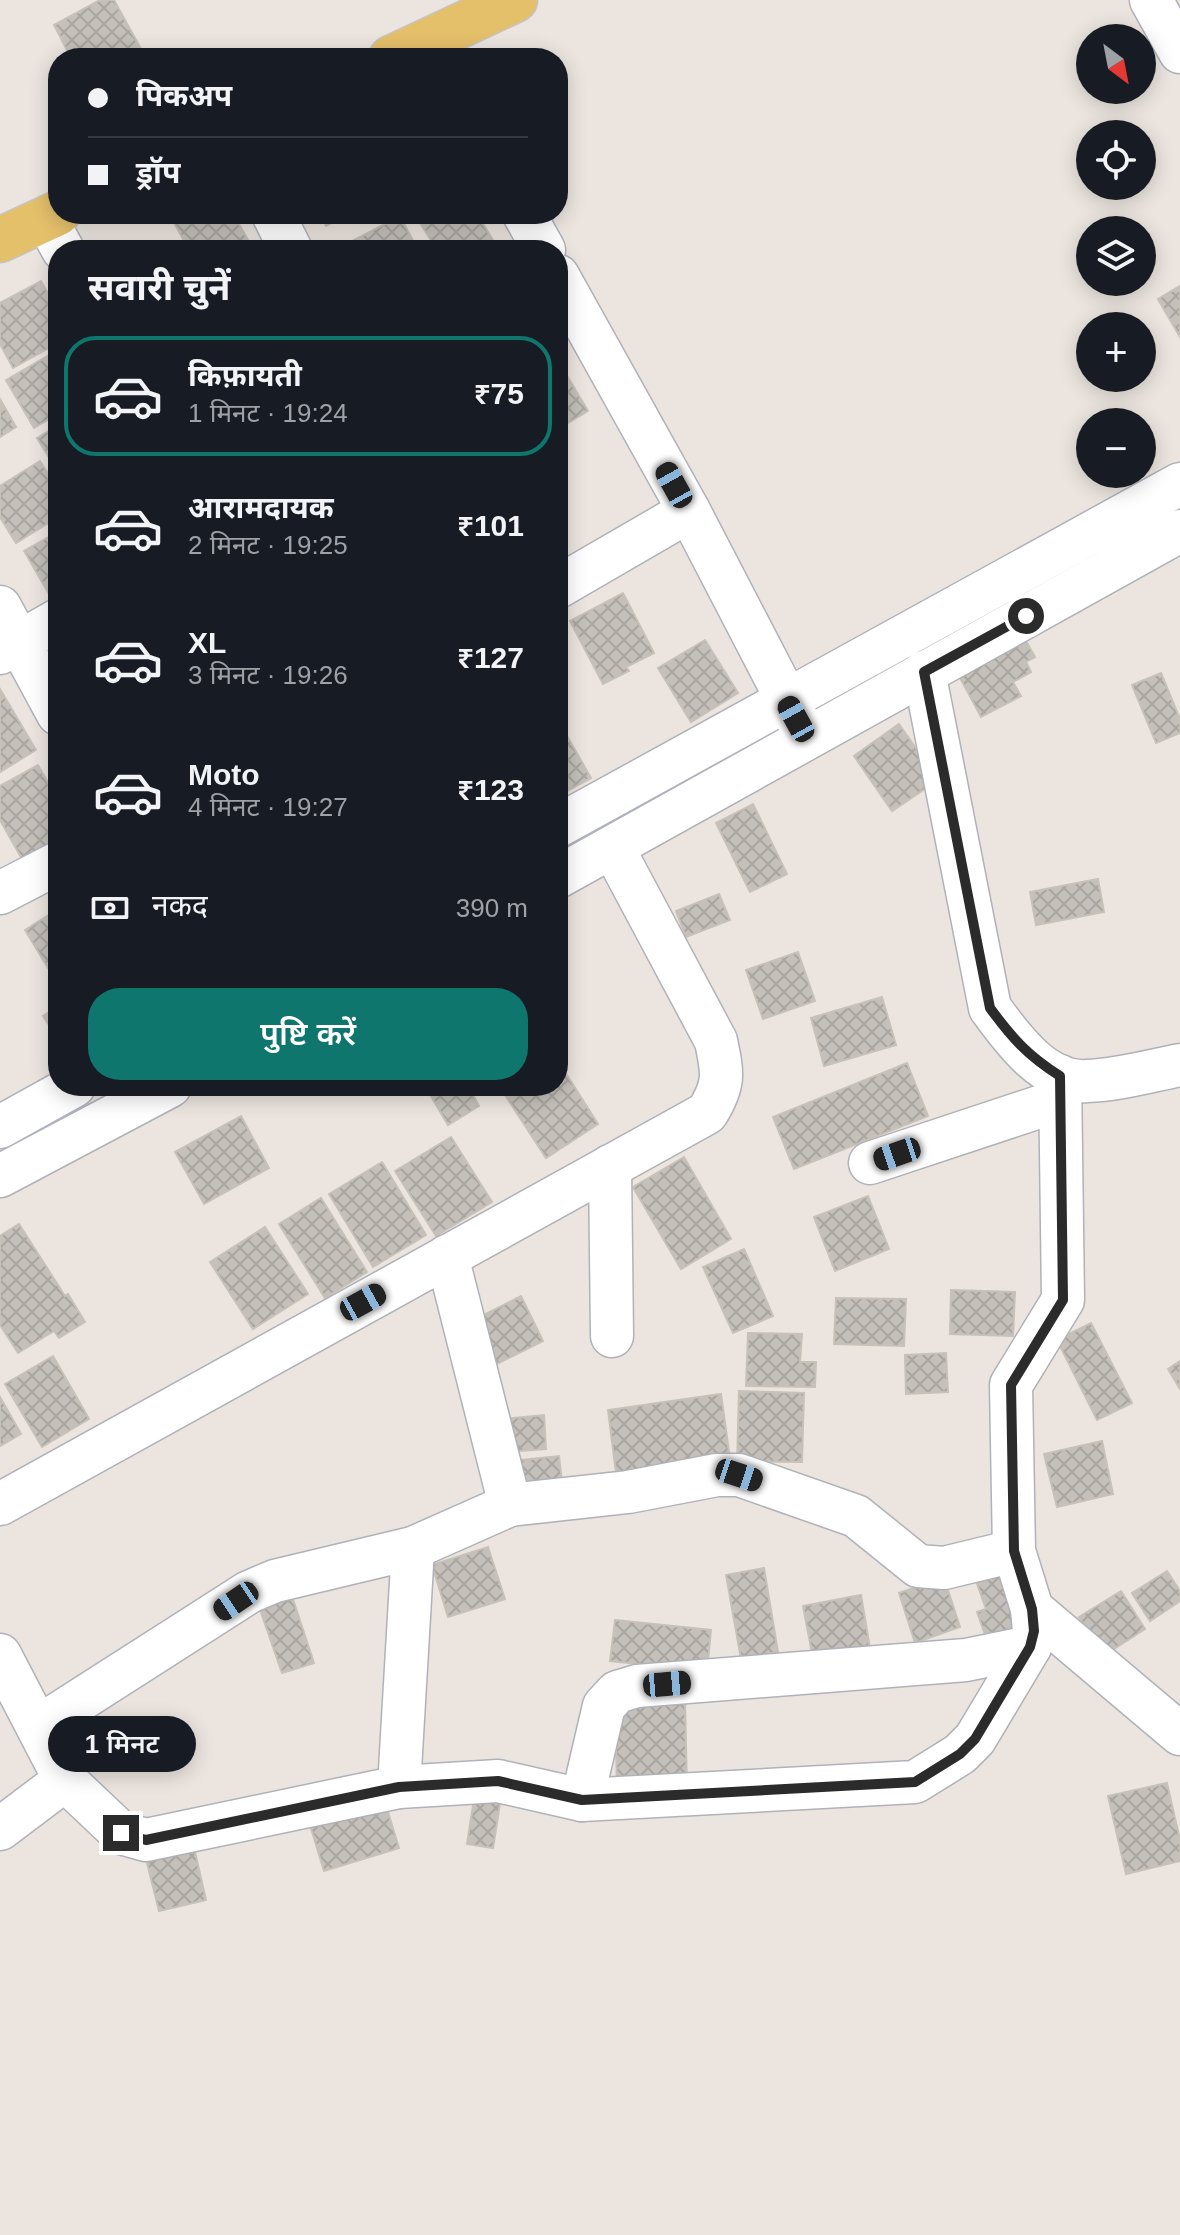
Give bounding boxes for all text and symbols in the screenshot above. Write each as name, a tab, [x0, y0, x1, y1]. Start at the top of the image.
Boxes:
north arrow	[1076, 24, 1156, 104]
map controls	[1076, 24, 1156, 488]
text: पिकअप	[136, 79, 232, 112]
button: locate	[1076, 120, 1156, 200]
text: ड्रॉप	[136, 156, 180, 189]
button: layers	[1076, 216, 1156, 296]
text: सवारी चुनें	[88, 267, 230, 308]
button: +	[1076, 312, 1156, 392]
text: किफ़ायती	[188, 359, 302, 392]
icon: car	[92, 360, 164, 432]
text: ₹75	[474, 377, 524, 410]
text: 1 मिनट · 19:24	[188, 398, 348, 428]
button: −	[1076, 408, 1156, 488]
car	[652, 458, 696, 512]
text: आरामदायक	[188, 491, 334, 524]
icon: car	[92, 492, 164, 564]
text: ₹101	[457, 509, 524, 542]
text: 2 मिनट · 19:25	[188, 530, 348, 560]
route start	[1008, 598, 1044, 634]
icon: car	[92, 624, 164, 696]
text: XL	[188, 626, 226, 659]
text: ₹127	[457, 641, 524, 674]
text: 3 मिनट · 19:26	[188, 660, 348, 690]
car	[774, 692, 818, 746]
icon: car	[92, 756, 164, 828]
text: Moto	[188, 758, 260, 791]
text: ₹123	[457, 773, 524, 806]
text: 4 मिनट · 19:27	[188, 792, 348, 822]
icon: cash	[88, 886, 132, 930]
text: नकद	[152, 889, 208, 922]
text: 390 m	[456, 893, 528, 923]
button: पुष्टि करें	[88, 988, 528, 1080]
car	[870, 1135, 924, 1173]
car	[336, 1280, 390, 1324]
car	[712, 1456, 766, 1494]
car	[209, 1578, 263, 1624]
car	[642, 1670, 692, 1698]
callout: 1 मिनट	[47, 1717, 195, 1773]
text: 1 मिनट	[85, 1729, 159, 1759]
route end	[103, 1815, 139, 1851]

